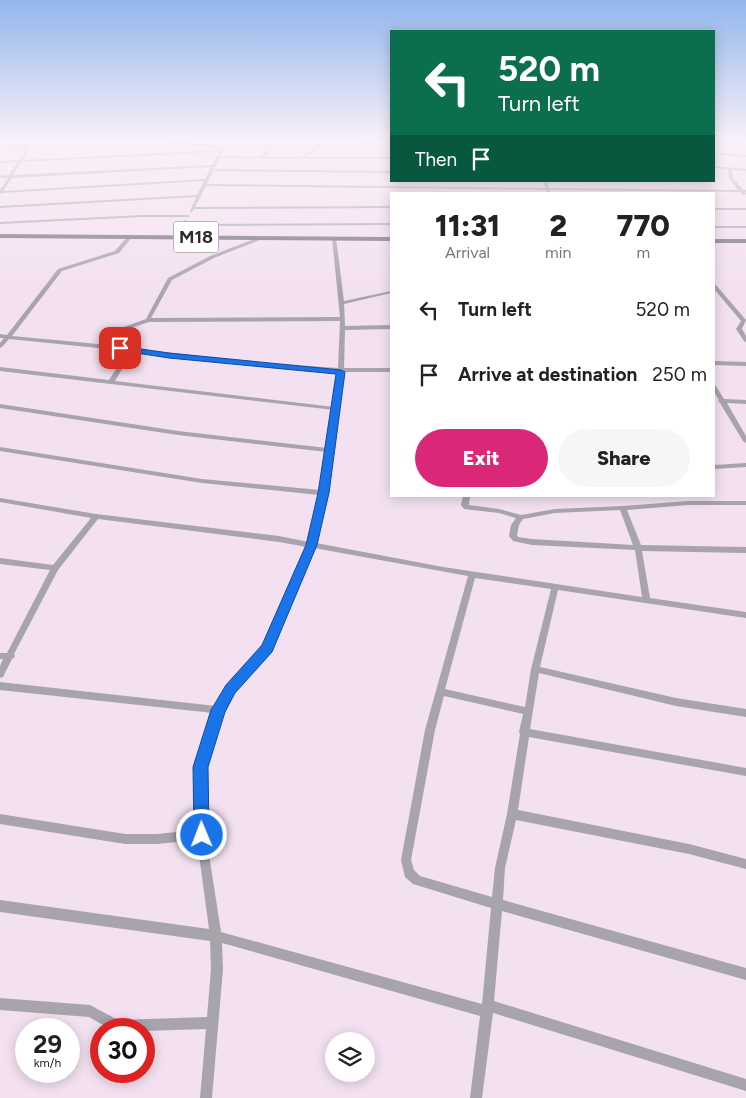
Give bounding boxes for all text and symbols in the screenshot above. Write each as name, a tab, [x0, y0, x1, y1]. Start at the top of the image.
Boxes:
text: 520 m	[498, 48, 600, 90]
icon: left	[415, 50, 480, 115]
text: Turn left	[498, 90, 580, 117]
icon: arrive	[467, 145, 495, 173]
text: Then	[415, 148, 457, 171]
text: 11:31	[435, 207, 500, 244]
text: 2	[549, 207, 567, 244]
text: 770	[616, 207, 670, 244]
road number: M18	[174, 222, 218, 252]
text: Arrival	[445, 243, 490, 262]
text: min	[545, 243, 571, 262]
text: m	[636, 243, 650, 262]
icon: left	[415, 296, 443, 324]
text: Turn left	[458, 298, 532, 321]
text: 520 m	[635, 298, 690, 321]
pin	[99, 327, 141, 369]
icon: arrive	[106, 334, 134, 362]
icon: arrive	[415, 361, 443, 389]
text: Arrive at destination	[458, 363, 637, 386]
text: 250 m	[652, 363, 707, 386]
button: Exit	[415, 429, 548, 487]
button: Share	[558, 429, 690, 487]
position arrow	[175, 808, 227, 860]
speed limit sign: 30	[90, 1018, 155, 1083]
text: 29	[33, 1029, 62, 1059]
map controls	[325, 1032, 375, 1082]
button: layers	[325, 1032, 375, 1082]
text: km/h	[34, 1056, 61, 1070]

